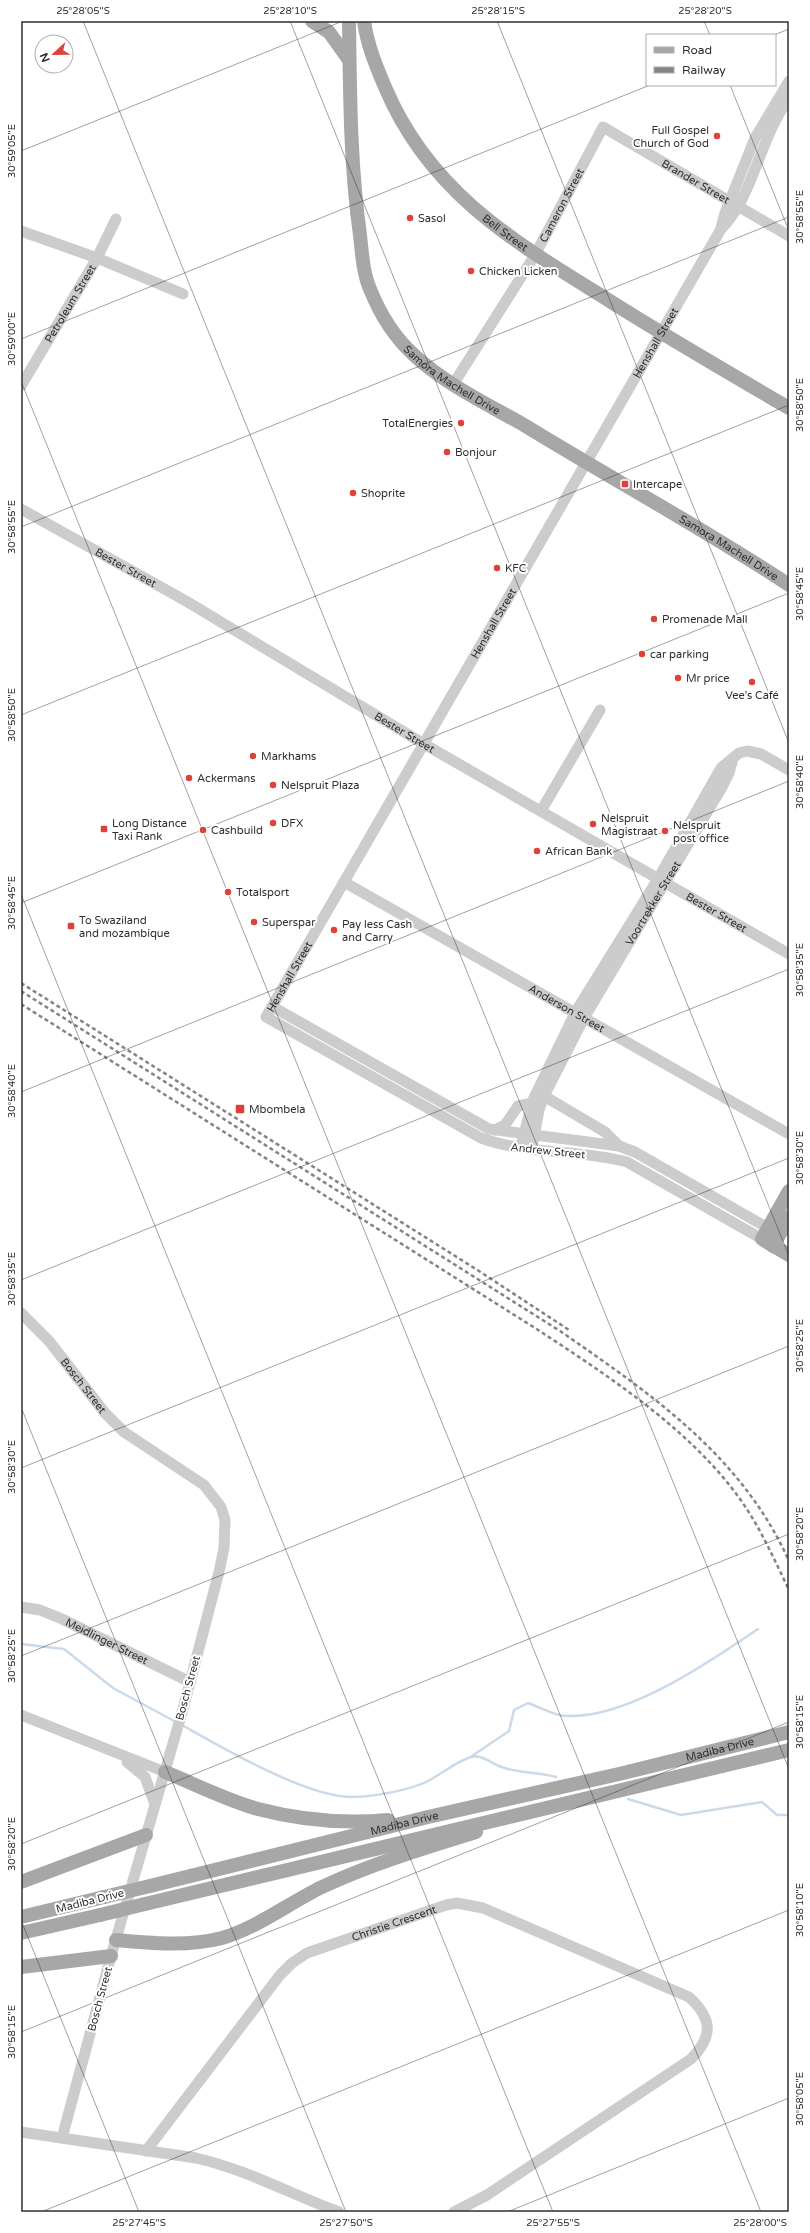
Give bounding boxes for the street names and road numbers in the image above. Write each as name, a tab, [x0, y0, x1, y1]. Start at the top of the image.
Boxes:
street label: Brander Street	[660, 156, 732, 206]
street label: Cameron Street	[537, 166, 586, 244]
street label: Bell Street	[480, 211, 531, 254]
street label: Petroleum Street	[42, 262, 98, 345]
street label: Henshall Street	[630, 305, 681, 380]
street label: Samora Machell Drive	[401, 342, 503, 417]
street label: Samora Machell Drive	[677, 512, 781, 583]
street label: Bester Street	[93, 545, 159, 590]
street label: Henshall Street	[468, 586, 519, 661]
street label: Bester Street	[372, 709, 437, 755]
street label: Voortrekker Street	[623, 859, 683, 948]
street label: Bester Street	[684, 890, 749, 935]
street label: Henshall Street	[264, 939, 315, 1014]
street label: Anderson Street	[526, 981, 607, 1035]
street label: Andrew Street	[510, 1141, 586, 1161]
street label: Bosch Street	[58, 1355, 109, 1416]
street label: Meidlinger Street	[63, 1615, 150, 1667]
street label: Bosch Street	[173, 1654, 203, 1722]
street label: Madiba Drive	[684, 1734, 755, 1764]
street label: Madiba Drive	[369, 1808, 440, 1838]
street label: Madiba Drive	[55, 1886, 125, 1916]
street label: Christie Crescent	[350, 1902, 438, 1944]
street label: Bosch Street	[85, 1965, 115, 2033]

